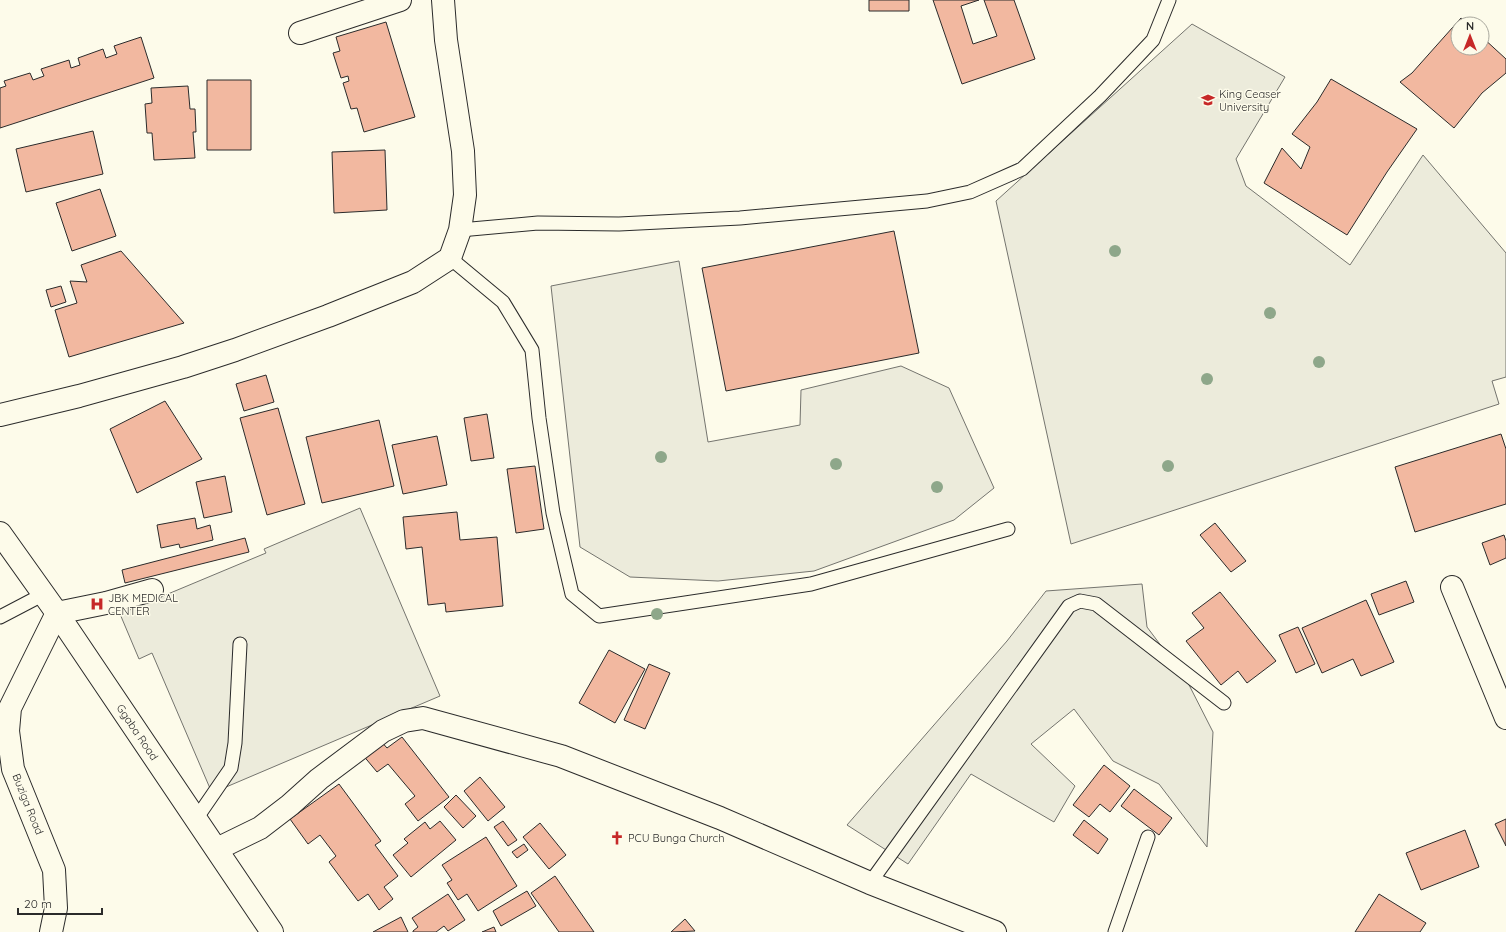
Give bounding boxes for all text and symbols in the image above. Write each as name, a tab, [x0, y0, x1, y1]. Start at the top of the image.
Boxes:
north arrow	[1450, 16, 1490, 56]
text: N	[1466, 19, 1474, 33]
place label: King Ceaser University	[1219, 87, 1281, 114]
school or university icon: King Ceaser University	[1200, 92, 1216, 108]
place label: JBK MEDICAL CENTER	[108, 591, 178, 618]
hospital icon: JBK MEDICAL CENTER	[89, 596, 105, 612]
street label: Ggaba Road	[113, 701, 161, 763]
street label: Buziga Road	[9, 771, 47, 837]
church icon: PCU Bunga Church	[609, 830, 625, 846]
place label: PCU Bunga Church	[628, 831, 724, 845]
scale bar	[18, 890, 102, 916]
text: 20 m	[24, 896, 52, 911]

